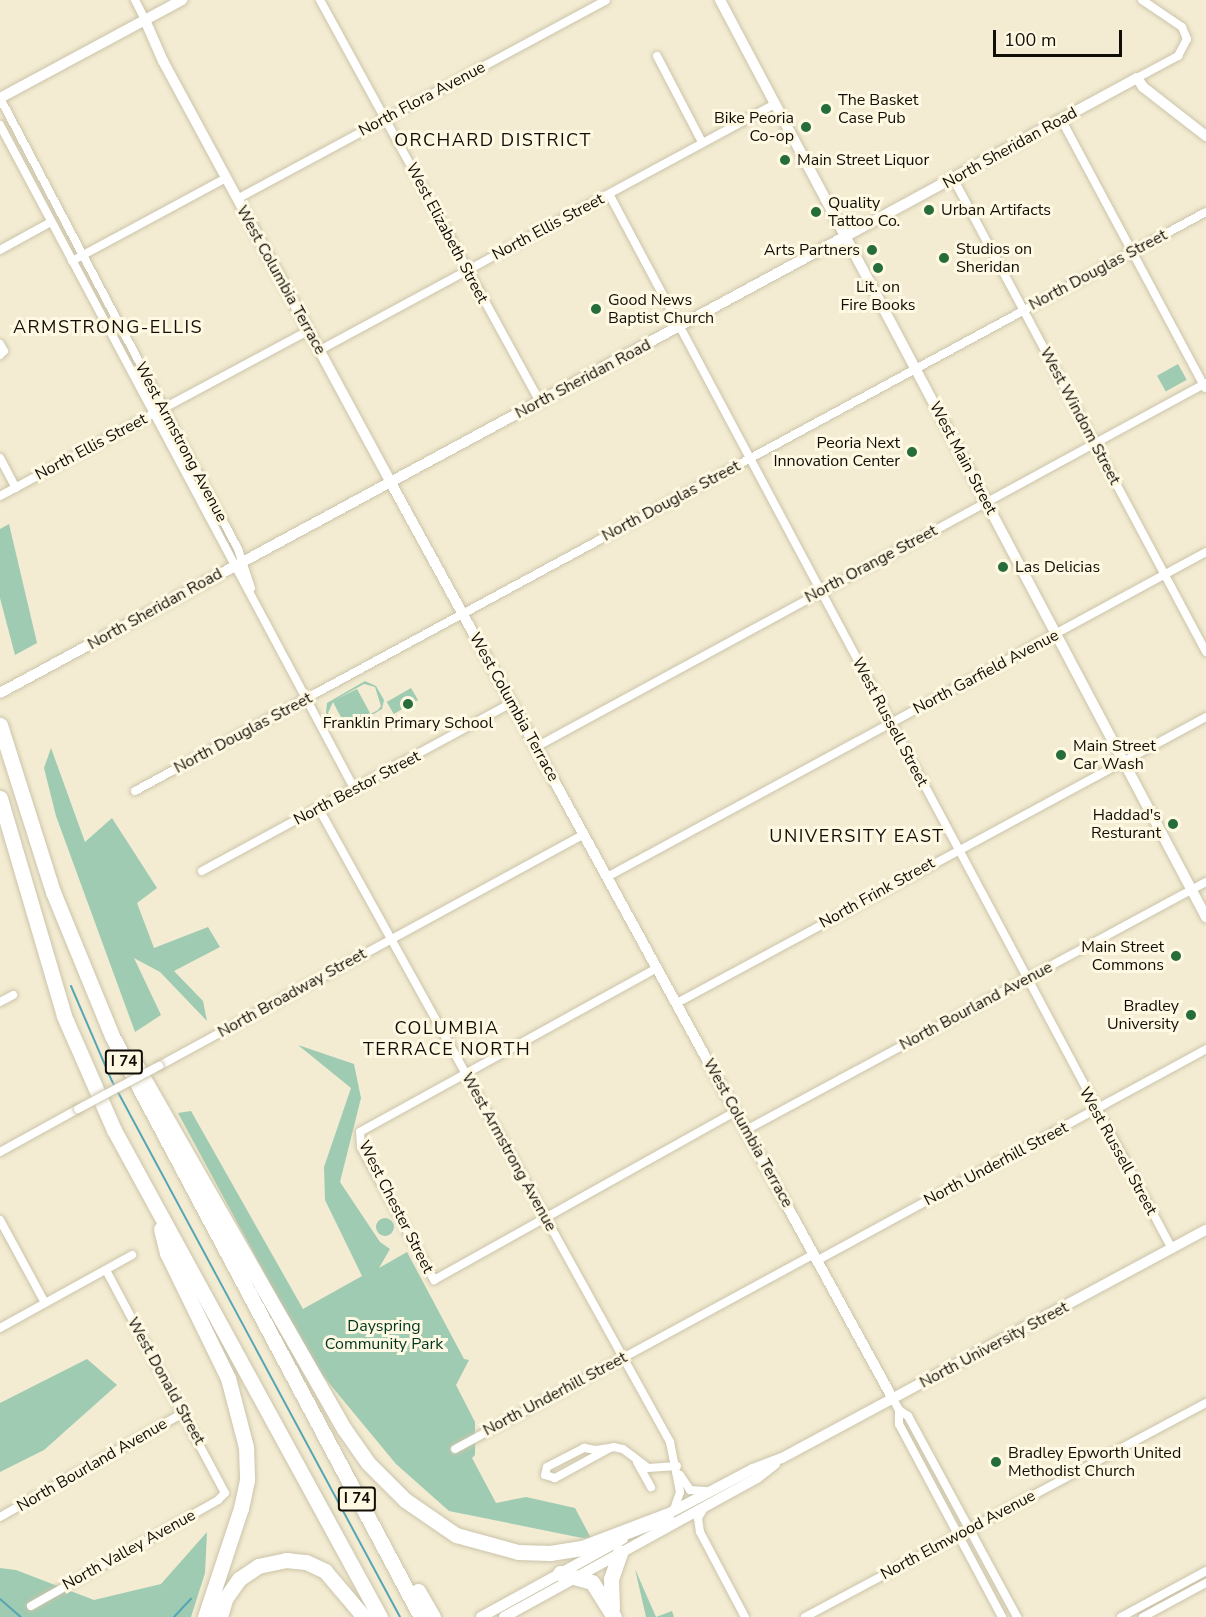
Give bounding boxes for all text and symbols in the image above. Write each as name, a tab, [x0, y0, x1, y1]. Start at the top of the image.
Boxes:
scale bar	[996, 18, 1125, 56]
text: 100 m	[1004, 28, 1056, 52]
street label: North Flora Avenue	[355, 57, 489, 141]
place label: The Basket Case Pub	[838, 90, 918, 128]
marker: The Basket Case Pub	[819, 102, 833, 116]
street label: North Sheridan Road	[939, 103, 1081, 193]
place label: Bike Peoria Co-op	[714, 108, 794, 146]
marker: Bike Peoria Co-op	[799, 120, 813, 134]
district label: ORCHARD DISTRICT	[394, 129, 592, 151]
place label: Main Street Liquor	[797, 150, 929, 170]
marker: Main Street Liquor	[778, 153, 792, 167]
street label: West Elizabeth Street	[402, 159, 492, 307]
street label: North Ellis Street	[489, 189, 607, 265]
place label: Quality Tattoo Co.	[828, 193, 900, 231]
place label: Urban Artifacts	[941, 200, 1051, 220]
street label: West Columbia Terrace	[232, 202, 330, 358]
marker: Urban Artifacts	[922, 203, 936, 217]
marker: Quality Tattoo Co.	[809, 205, 823, 219]
street label: North Douglas Street	[1026, 225, 1170, 315]
place label: Studios on Sheridan	[956, 239, 1032, 277]
place label: Arts Partners	[764, 240, 860, 260]
marker: Arts Partners	[865, 243, 879, 257]
marker: Studios on Sheridan	[937, 251, 951, 265]
marker: Lit. on Fire Books	[871, 261, 885, 275]
place label: Lit. on Fire Books	[841, 277, 915, 315]
place label: Good News Baptist Church	[608, 290, 714, 328]
marker: Good News Baptist Church	[589, 302, 603, 316]
district label: ARMSTRONG-ELLIS	[13, 316, 203, 338]
street label: North Sheridan Road	[512, 335, 654, 423]
street label: West Windom Street	[1036, 344, 1124, 488]
street label: West Armstrong Avenue	[131, 359, 231, 525]
street label: West Main Street	[925, 398, 1001, 518]
street label: North Ellis Street	[32, 409, 150, 485]
place label: Peoria Next Innovation Center	[773, 433, 900, 471]
marker: Peoria Next Innovation Center	[905, 445, 919, 459]
street label: North Douglas Street	[599, 456, 743, 546]
street label: North Orange Street	[802, 521, 940, 607]
place label: Las Delicias	[1015, 557, 1100, 577]
marker: Las Delicias	[996, 560, 1010, 574]
street label: North Sheridan Road	[84, 564, 226, 654]
street label: North Garfield Avenue	[910, 626, 1062, 718]
street label: West Columbia Terrace	[465, 629, 563, 785]
street label: West Russell Street	[848, 654, 932, 790]
street label: North Douglas Street	[171, 688, 315, 778]
marker: Franklin Primary School	[401, 697, 415, 711]
place label: Franklin Primary School	[323, 713, 493, 733]
place label: Main Street Car Wash	[1073, 736, 1156, 774]
street label: North Bestor Street	[290, 747, 424, 829]
marker: Main Street Car Wash	[1054, 748, 1068, 762]
place label: Haddad's Resturant	[1091, 805, 1161, 843]
marker: Haddad's Resturant	[1166, 817, 1180, 831]
district label: UNIVERSITY EAST	[769, 825, 945, 847]
street label: North Frink Street	[816, 853, 938, 933]
place label: Main Street Commons	[1081, 937, 1164, 975]
street label: North Broadway Street	[215, 944, 369, 1042]
marker: Main Street Commons	[1169, 949, 1183, 963]
street label: North Bourland Avenue	[896, 958, 1056, 1054]
place label: Bradley University	[1107, 996, 1179, 1034]
marker: Bradley University	[1184, 1008, 1198, 1022]
district label: COLUMBIA TERRACE NORTH	[363, 1018, 531, 1060]
road number: I 74	[104, 1050, 144, 1074]
street label: West Columbia Terrace	[699, 1055, 797, 1211]
street label: West Armstrong Avenue	[457, 1069, 561, 1235]
street label: West Russell Street	[1075, 1084, 1161, 1218]
street label: North Underhill Street	[921, 1118, 1071, 1210]
street label: West Chester Street	[354, 1138, 438, 1276]
street label: North University Street	[916, 1298, 1072, 1392]
street label: West Donald Street	[123, 1314, 209, 1448]
park label: Dayspring Community Park	[325, 1316, 443, 1354]
street label: North Underhill Street	[480, 1348, 630, 1440]
street label: North Bourland Avenue	[13, 1414, 171, 1516]
place label: Bradley Epworth United Methodist Church	[1008, 1443, 1181, 1481]
marker: Bradley Epworth United Methodist Church	[989, 1455, 1003, 1469]
street label: North Elmwood Avenue	[877, 1486, 1039, 1584]
road number: I 74	[338, 1487, 376, 1511]
street label: North Valley Avenue	[59, 1506, 199, 1594]

